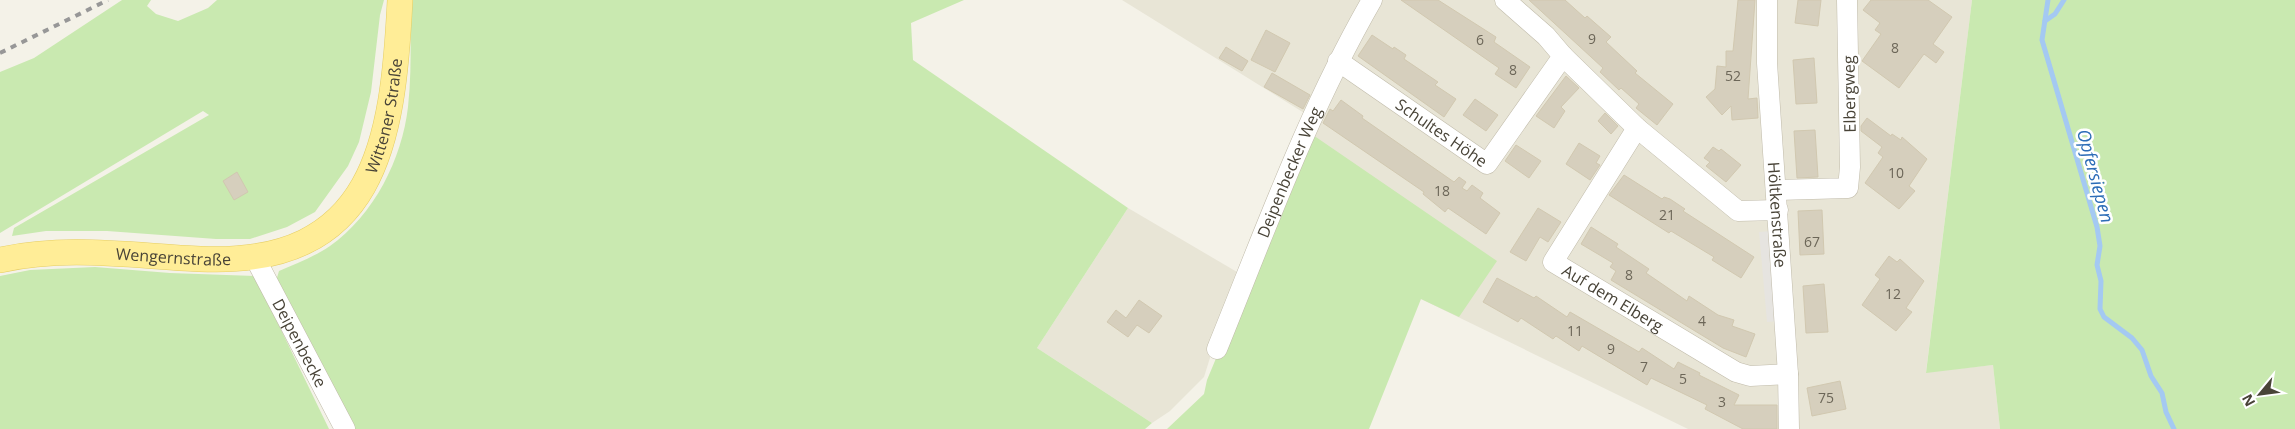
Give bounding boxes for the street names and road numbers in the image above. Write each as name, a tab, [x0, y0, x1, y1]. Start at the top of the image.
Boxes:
street label: Elbergweg	[1837, 55, 1861, 133]
street label: Wittener Straße	[360, 57, 407, 177]
street label: Schultes Höhe	[1391, 93, 1492, 172]
street label: Deipenbecker Weg	[1252, 103, 1327, 241]
street label: Höltkenstraße	[1763, 161, 1792, 268]
street label: Wengernstraße	[115, 242, 231, 270]
street label: Auf dem Elberg	[1558, 259, 1668, 337]
street label: Deipenbecke	[267, 295, 332, 391]

